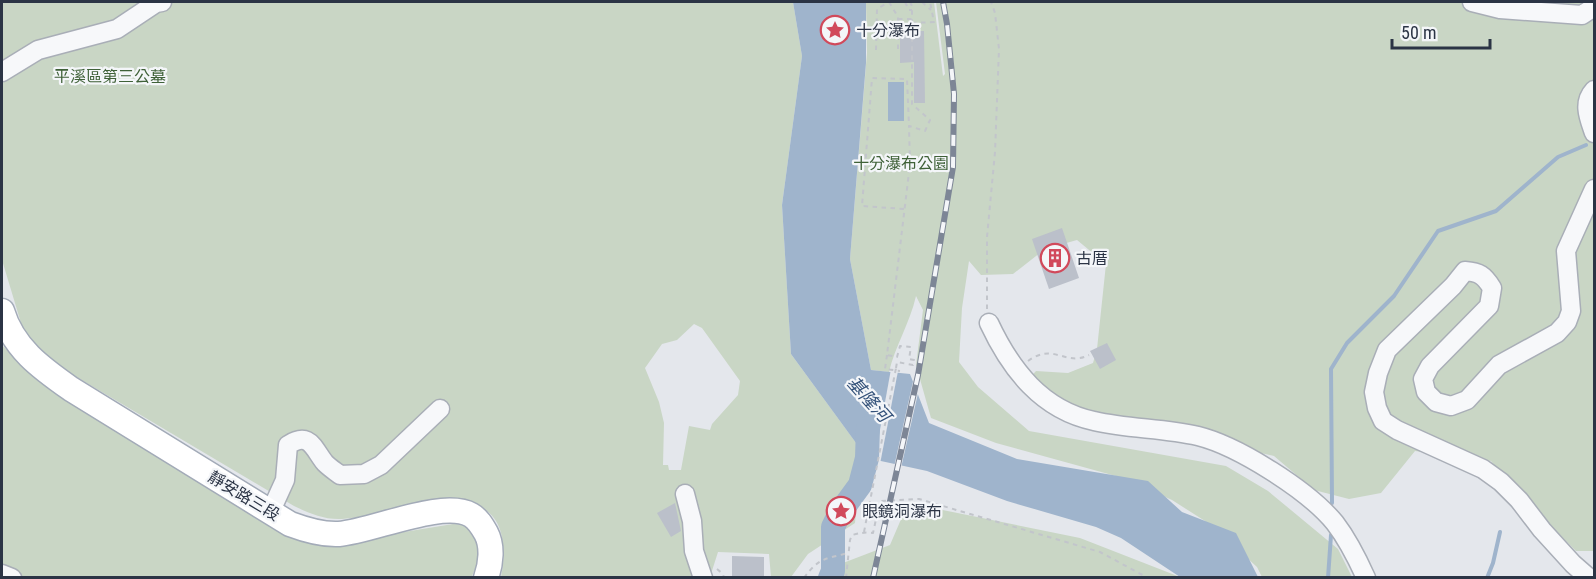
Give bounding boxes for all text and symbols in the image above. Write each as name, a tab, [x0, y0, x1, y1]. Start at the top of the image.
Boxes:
scale bar	[1392, 12, 1490, 50]
place icon: 十分瀑布	[819, 14, 851, 46]
place label: 十分瀑布	[856, 21, 920, 40]
text: 50 m	[1401, 22, 1436, 43]
park label: 平溪區第三公墓	[54, 67, 166, 86]
park label: 十分瀑布公園	[853, 154, 949, 173]
building icon: 古厝	[1039, 242, 1071, 274]
place label: 古厝	[1076, 249, 1108, 268]
water label: 基隆河	[843, 372, 897, 428]
street label: 靜安路三段	[205, 467, 283, 525]
place icon: 眼鏡洞瀑布	[825, 495, 857, 527]
place label: 眼鏡洞瀑布	[862, 502, 942, 521]

